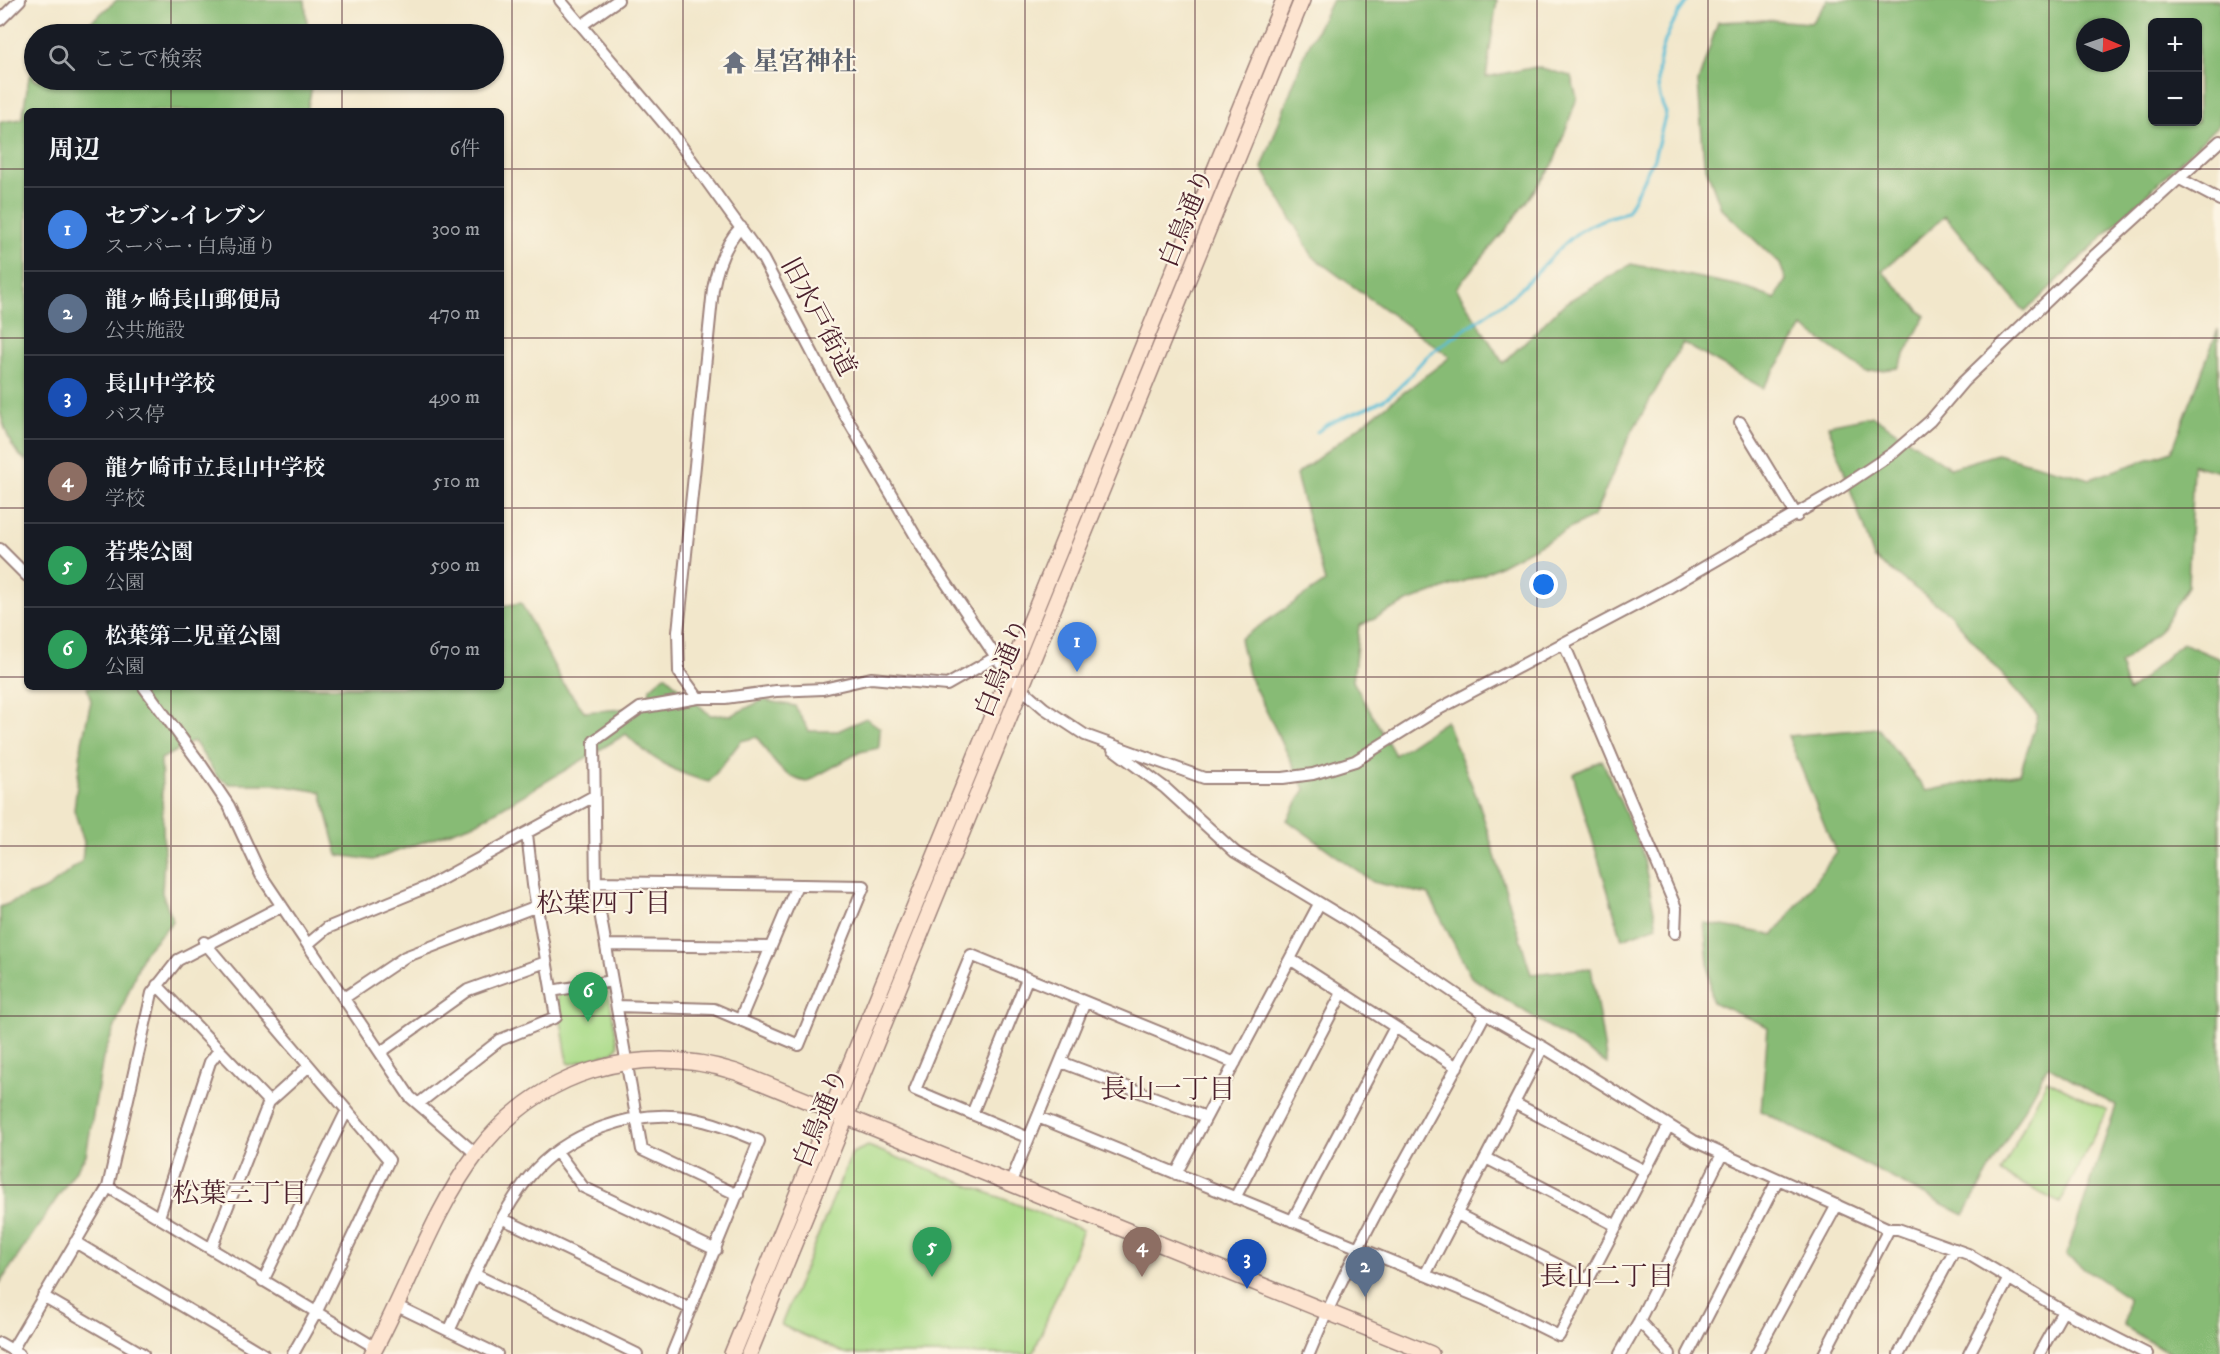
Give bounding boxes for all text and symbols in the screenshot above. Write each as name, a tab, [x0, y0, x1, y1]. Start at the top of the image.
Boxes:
north arrow	[2076, 18, 2130, 72]
map controls	[2148, 18, 2202, 126]
button: +	[2148, 18, 2202, 72]
search box	[24, 24, 504, 90]
icon: search	[45, 41, 78, 74]
text: ここで検索	[93, 46, 203, 73]
place label: 星宮神社	[753, 46, 857, 79]
temple icon: 星宮神社	[722, 49, 748, 75]
button: −	[2148, 72, 2202, 126]
text: 周辺	[48, 134, 100, 167]
text: 6件	[450, 137, 480, 162]
street label: 白鳥通り	[1152, 164, 1222, 272]
text: セブン-イレブン	[105, 203, 266, 230]
text: 1	[64, 217, 71, 242]
text: 300 m	[432, 217, 480, 242]
text: スーパー · 白鳥通り	[105, 235, 276, 260]
street label: 旧水戸街道	[773, 252, 863, 382]
text: 龍ヶ崎長山郵便局	[105, 287, 281, 314]
text: 2	[63, 301, 72, 326]
text: 470 m	[429, 301, 480, 326]
text: 公共施設	[105, 319, 185, 344]
text: 長山中学校	[105, 371, 215, 398]
text: 3	[64, 385, 71, 410]
text: 490 m	[428, 385, 480, 410]
text: バス停	[105, 403, 165, 428]
text: 龍ケ崎市立長山中学校	[105, 455, 325, 482]
text: 4	[62, 469, 73, 494]
text: 510 m	[433, 469, 480, 494]
text: 学校	[105, 487, 145, 512]
text: 若柴公園	[105, 539, 193, 566]
text: 5	[63, 553, 72, 578]
text: 590 m	[430, 553, 480, 578]
your location	[1529, 570, 1558, 599]
text: 公園	[105, 571, 145, 596]
street label: 白鳥通り	[968, 614, 1038, 722]
pin: 1	[1058, 622, 1096, 672]
text: 松葉第二児童公園	[105, 623, 281, 650]
text: 6	[62, 637, 73, 662]
text: 670 m	[429, 637, 480, 662]
text: 公園	[105, 655, 145, 680]
district label: 松葉四丁目	[537, 887, 672, 921]
pin: 6	[568, 972, 608, 1022]
street label: 白鳥通り	[786, 1064, 856, 1172]
district label: 長山一丁目	[1101, 1073, 1236, 1107]
district label: 松葉三丁目	[173, 1177, 308, 1211]
pin: 5	[912, 1228, 952, 1277]
pin: 4	[1122, 1228, 1162, 1277]
pin: 3	[1228, 1240, 1266, 1289]
pin: 2	[1346, 1248, 1384, 1297]
district label: 長山二丁目	[1540, 1260, 1675, 1294]

